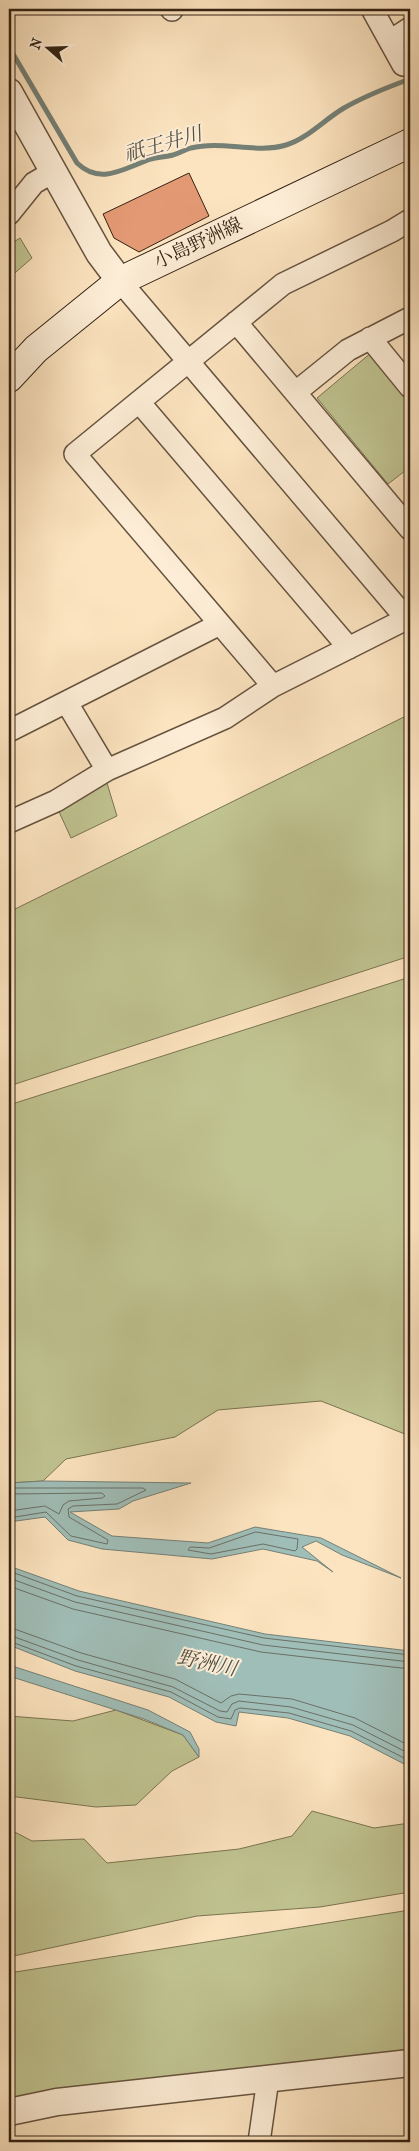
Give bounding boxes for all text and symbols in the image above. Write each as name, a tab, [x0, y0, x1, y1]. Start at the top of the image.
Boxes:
north arrow	[22, 22, 72, 72]
text: N	[26, 35, 46, 52]
water label: 祇王井川	[121, 121, 207, 166]
street label: 小島野洲線	[150, 213, 246, 273]
water label: 野洲川	[175, 1646, 241, 1681]

